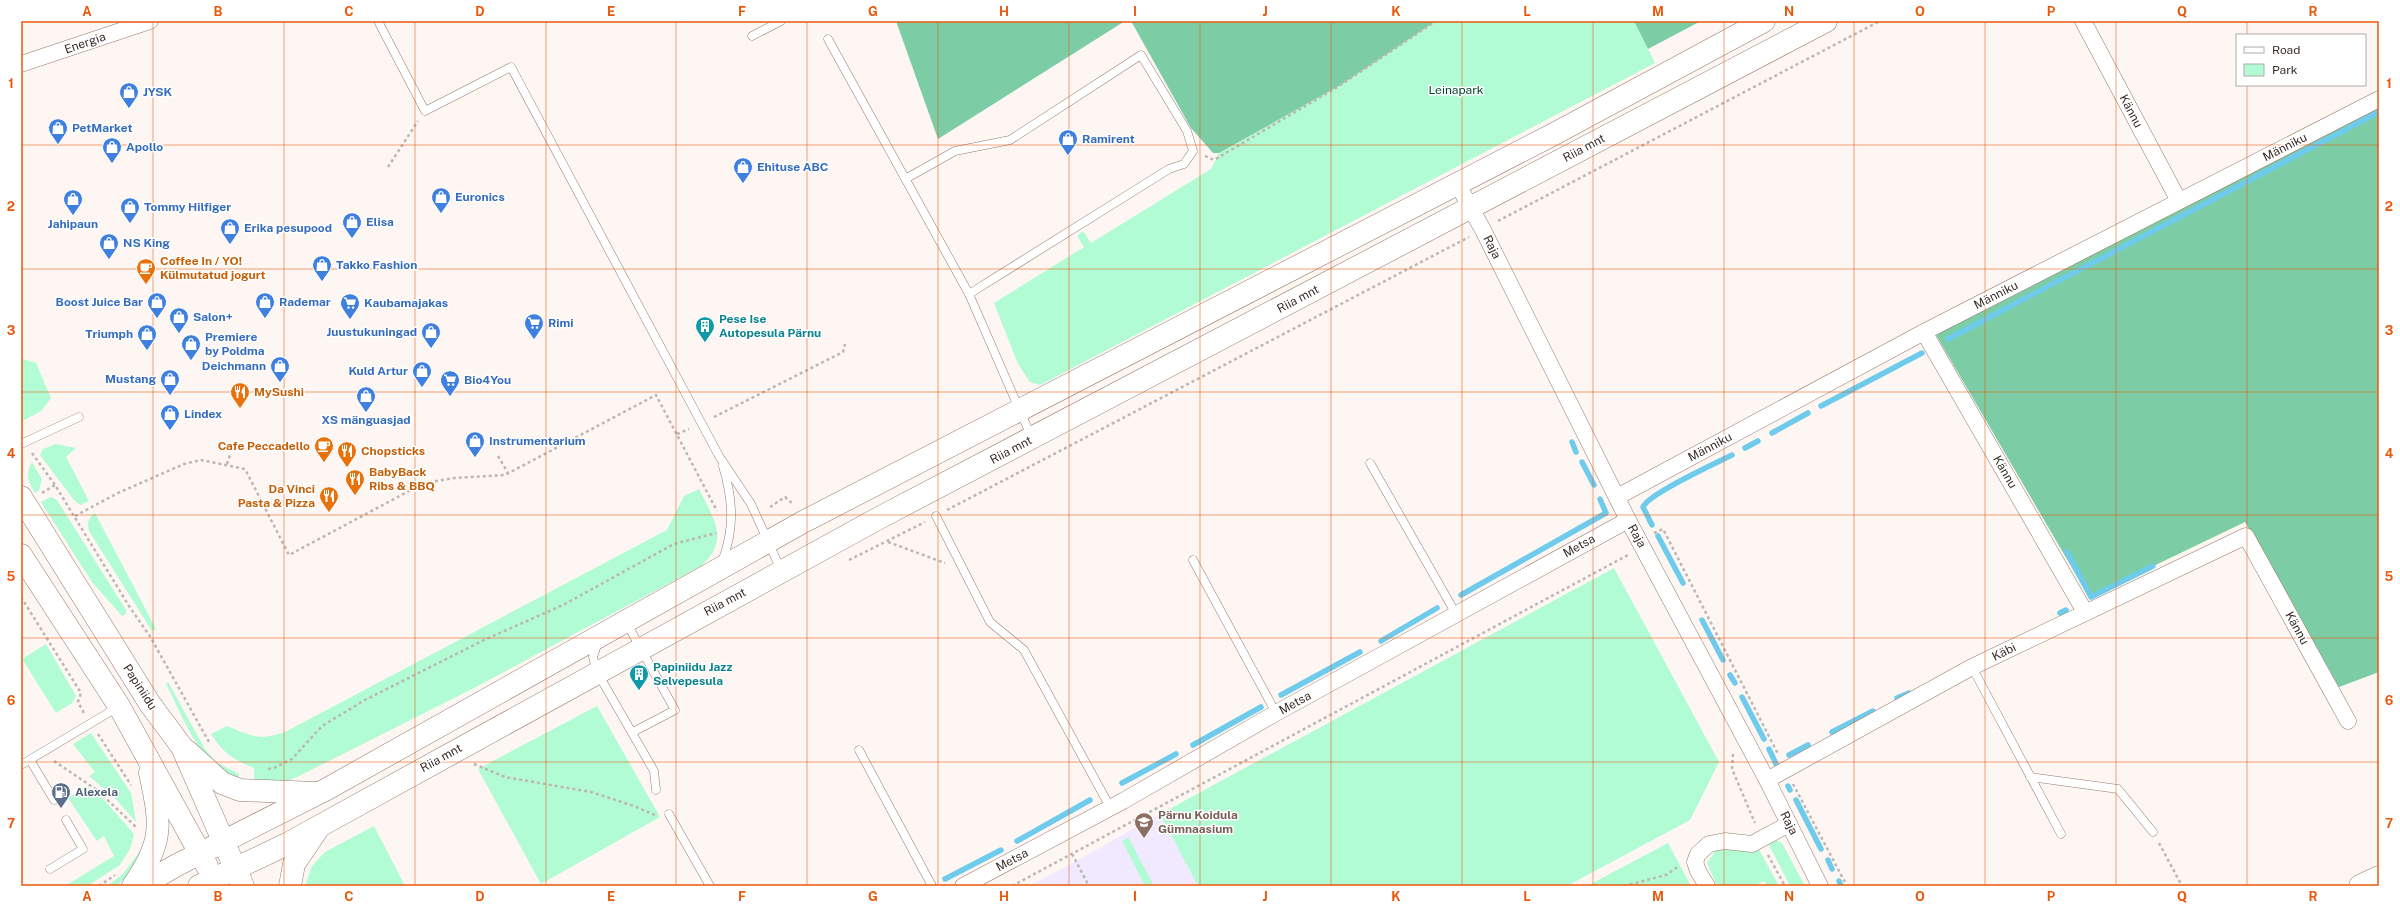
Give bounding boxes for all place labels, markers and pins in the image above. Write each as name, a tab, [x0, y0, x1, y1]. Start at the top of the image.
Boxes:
shop icon: JYSK	[118, 81, 140, 109]
place label: JYSK	[143, 85, 173, 99]
shop icon: PetMarket	[47, 117, 69, 145]
place label: PetMarket	[72, 121, 132, 135]
shop icon: Ramirent	[1057, 128, 1079, 156]
place label: Ramirent	[1082, 132, 1135, 146]
shop icon: Apollo	[101, 136, 123, 164]
place label: Apollo	[126, 140, 163, 154]
shop icon: Ehituse ABC	[732, 156, 754, 184]
place label: Ehituse ABC	[757, 160, 829, 174]
shop icon: Euronics	[430, 186, 452, 214]
shop icon: Jahipaun	[62, 188, 84, 216]
place label: Euronics	[455, 190, 505, 204]
shop icon: Tommy Hilfiger	[119, 196, 141, 224]
place label: Tommy Hilfiger	[144, 200, 231, 214]
shop icon: Elisa	[341, 211, 363, 239]
place label: Elisa	[366, 215, 394, 229]
place label: Jahipaun	[48, 217, 98, 231]
shop icon: Erika pesupood	[219, 217, 241, 245]
place label: Erika pesupood	[244, 221, 332, 235]
shop icon: NS King	[98, 232, 120, 260]
place label: NS King	[123, 236, 170, 250]
place label: Coffee In / YO! Külmutatud jogurt	[160, 254, 266, 282]
shop icon: Takko Fashion	[311, 254, 333, 282]
cafe icon: Coffee In / YO! Külmutatud jogurt	[135, 257, 157, 285]
place label: Takko Fashion	[336, 258, 417, 272]
shop icon: Boost Juice Bar	[146, 291, 168, 319]
shop icon: Rademar	[254, 291, 276, 319]
supermarket icon: Kaubamajakas	[339, 292, 361, 320]
place label: Boost Juice Bar	[56, 295, 143, 309]
place label: Rademar	[279, 295, 331, 309]
place label: Kaubamajakas	[364, 296, 448, 310]
shop icon: Salon+	[168, 306, 190, 334]
place label: Salon+	[193, 310, 233, 324]
supermarket icon: Rimi	[523, 312, 545, 340]
place label: Pese Ise Autopesula Pärnu	[719, 312, 821, 340]
building icon: Pese Ise Autopesula Pärnu	[694, 315, 716, 343]
place label: Rimi	[548, 316, 574, 330]
shop icon: Juustukuningad	[420, 321, 442, 349]
shop icon: Triumph	[136, 323, 158, 351]
place label: Juustukuningad	[327, 325, 417, 339]
place label: Triumph	[85, 327, 133, 341]
place label: Premiere by Poldma	[205, 330, 265, 358]
shop icon: Premiere by Poldma	[180, 333, 202, 361]
shop icon: Deichmann	[269, 355, 291, 383]
place label: Deichmann	[202, 359, 266, 373]
shop icon: Kuld Artur	[411, 360, 433, 388]
place label: Kuld Artur	[348, 364, 408, 378]
shop icon: Mustang	[159, 368, 181, 396]
supermarket icon: Bio4You	[439, 369, 461, 397]
place label: Mustang	[105, 372, 156, 386]
place label: Bio4You	[464, 373, 511, 387]
restaurant icon: MySushi	[229, 381, 251, 409]
place label: MySushi	[254, 385, 304, 399]
shop icon: XS mänguasjad	[355, 385, 377, 413]
shop icon: Lindex	[159, 403, 181, 431]
place label: Lindex	[184, 407, 222, 421]
place label: XS mänguasjad	[321, 413, 411, 427]
shop icon: Instrumentarium	[464, 430, 486, 458]
place label: Instrumentarium	[489, 434, 586, 448]
cafe icon: Cafe Peccadello	[313, 435, 335, 463]
place label: Cafe Peccadello	[218, 439, 310, 453]
restaurant icon: Chopsticks	[336, 440, 358, 468]
place label: Chopsticks	[361, 444, 425, 458]
place label: BabyBack Ribs & BBQ	[369, 465, 435, 493]
restaurant icon: BabyBack Ribs & BBQ	[344, 468, 366, 496]
place label: Da Vinci Pasta & Pizza	[238, 482, 315, 510]
restaurant icon: Da Vinci Pasta & Pizza	[318, 485, 340, 513]
place label: Papiniidu Jazz Selvepesula	[653, 660, 732, 688]
building icon: Papiniidu Jazz Selvepesula	[628, 663, 650, 691]
fuel station icon: Alexela	[50, 781, 72, 809]
place label: Alexela	[75, 785, 118, 799]
place label: Pärnu Koidula Gümnaasium	[1158, 808, 1238, 836]
school or university icon: Pärnu Koidula Gümnaasium	[1133, 811, 1155, 839]

